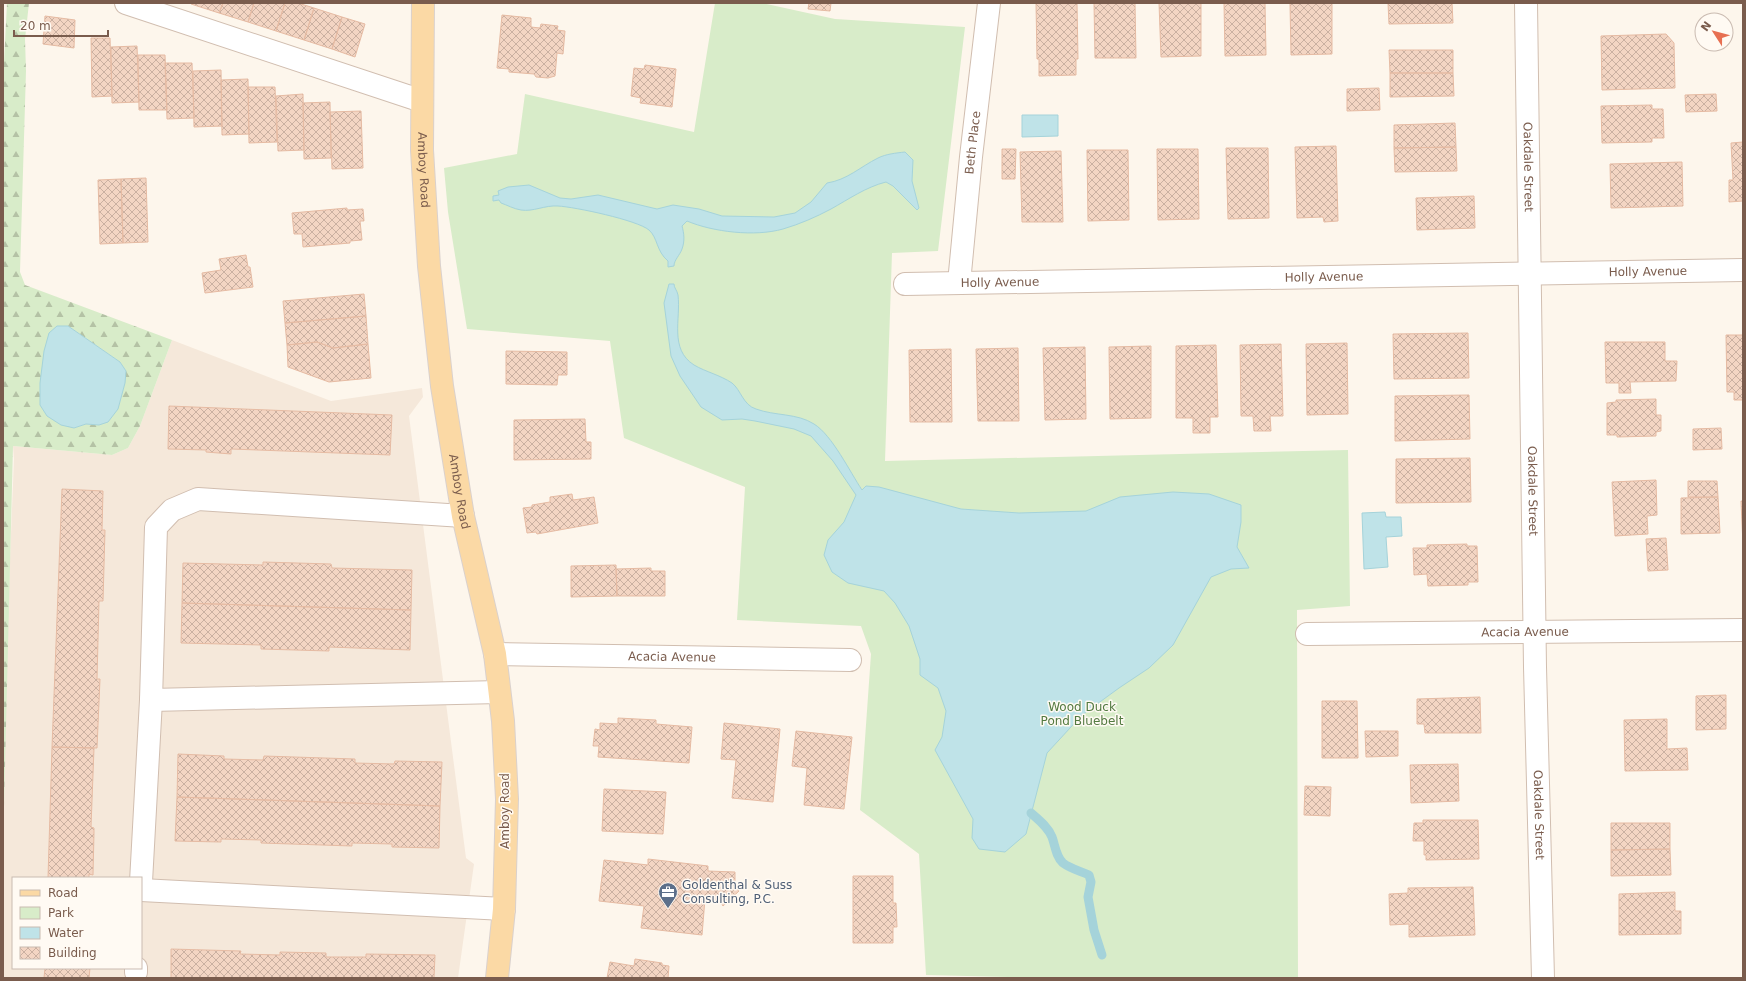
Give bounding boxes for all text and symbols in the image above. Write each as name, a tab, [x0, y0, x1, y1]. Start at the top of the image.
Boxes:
scale bar	[14, 12, 108, 38]
north arrow	[1694, 12, 1734, 52]
text: 20 m	[20, 19, 51, 33]
text: N	[1698, 19, 1714, 34]
street label: Beth Place	[962, 110, 983, 175]
street label: Oakdale Street	[1521, 122, 1536, 212]
street label: Amboy Road	[415, 132, 432, 208]
street label: Holly Avenue	[1608, 264, 1687, 279]
street label: Holly Avenue	[1285, 269, 1363, 285]
street label: Holly Avenue	[961, 275, 1039, 290]
street label: Oakdale Street	[1525, 446, 1540, 536]
street label: Amboy Road	[446, 453, 473, 531]
street label: Acacia Avenue	[1481, 625, 1569, 639]
street label: Acacia Avenue	[628, 649, 716, 665]
park label: Wood Duck Pond Bluebelt	[1041, 700, 1124, 728]
street label: Oakdale Street	[1531, 770, 1547, 860]
street label: Amboy Road	[498, 773, 512, 849]
legend	[12, 877, 142, 969]
place label: Goldenthal & Suss Consulting, P.C.	[682, 878, 792, 906]
office icon: Goldenthal & Suss Consulting, P.C.	[657, 881, 679, 909]
text: Road	[48, 886, 78, 900]
text: Park	[48, 906, 74, 920]
text: Water	[48, 926, 84, 940]
text: Building	[48, 946, 97, 960]

